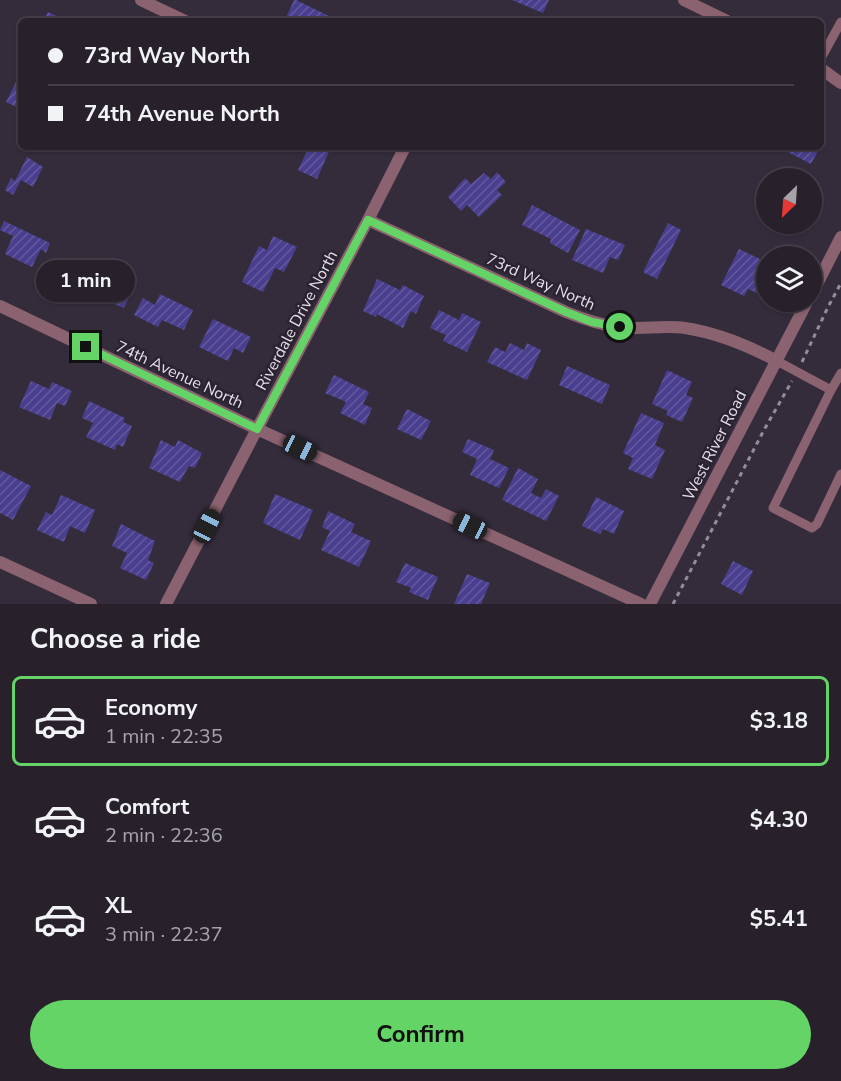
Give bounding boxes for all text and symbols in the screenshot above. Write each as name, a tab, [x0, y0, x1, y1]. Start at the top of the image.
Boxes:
text: 73rd Way North	[84, 41, 250, 71]
text: 74th Avenue North	[84, 99, 280, 129]
north arrow	[756, 168, 822, 234]
map controls	[756, 168, 822, 312]
button: layers	[756, 246, 822, 312]
street label: Riverdale Drive North	[251, 247, 343, 394]
street label: 73rd Way North	[483, 248, 599, 316]
callout: 1 min	[36, 260, 136, 302]
text: 1 min	[60, 267, 111, 294]
route start	[606, 313, 633, 340]
route end	[72, 333, 99, 360]
street label: 74th Avenue North	[112, 336, 247, 414]
street label: West River Road	[678, 387, 752, 504]
car	[280, 432, 320, 464]
car	[191, 506, 223, 546]
car	[450, 510, 490, 542]
text: Choose a ride	[30, 621, 201, 658]
text: Economy	[105, 693, 197, 723]
icon: car	[33, 694, 87, 748]
text: $3.18	[750, 706, 808, 736]
text: 1 min · 22:35	[105, 723, 223, 750]
text: Comfort	[105, 792, 189, 822]
icon: car	[33, 793, 87, 847]
text: $4.30	[750, 805, 808, 835]
text: 2 min · 22:36	[105, 822, 223, 849]
text: XL	[105, 891, 132, 921]
icon: car	[33, 892, 87, 946]
text: $5.41	[750, 904, 808, 934]
text: 3 min · 22:37	[105, 921, 223, 948]
button: Confirm	[30, 1000, 811, 1069]

